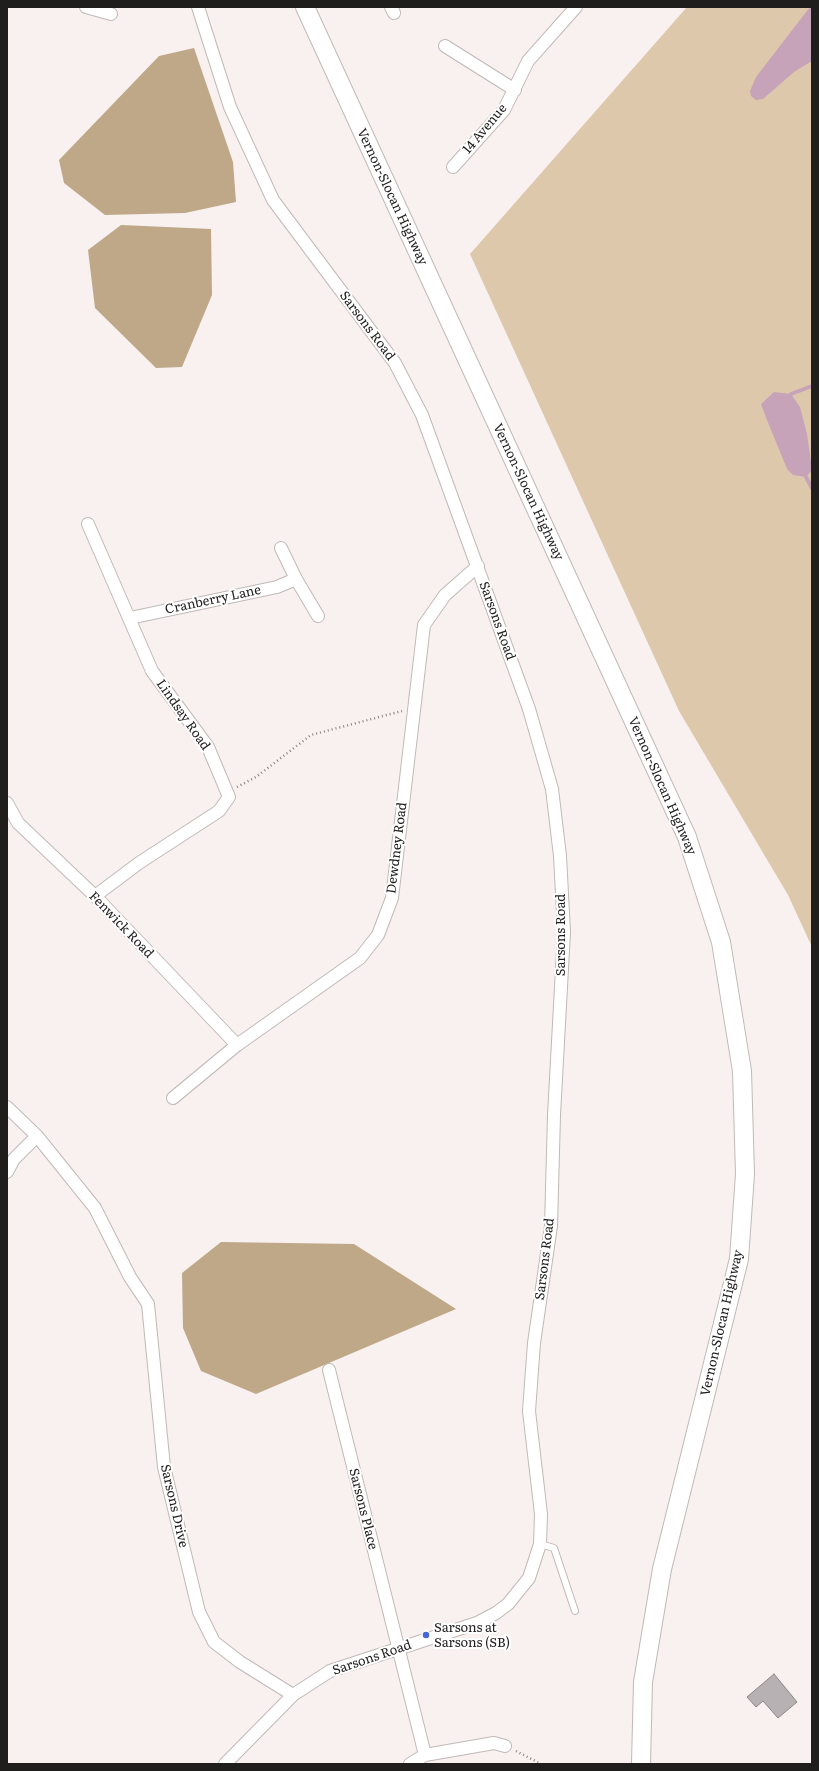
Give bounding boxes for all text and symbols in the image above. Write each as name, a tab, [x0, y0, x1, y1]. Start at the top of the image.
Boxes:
street label: 14 Avenue	[460, 101, 510, 157]
street label: Vernon-Slocan Highway	[353, 126, 431, 268]
street label: Sarsons Road	[336, 288, 398, 364]
street label: Vernon-Slocan Highway	[489, 421, 567, 563]
street label: Sarsons Road	[476, 580, 518, 662]
street label: Cranberry Lane	[164, 582, 262, 618]
street label: Lindsay Road	[153, 677, 213, 753]
street label: Vernon-Slocan Highway	[624, 715, 700, 857]
street label: Dewdney Road	[384, 801, 410, 895]
street label: Fenwick Road	[85, 889, 157, 961]
street label: Sarsons Road	[553, 894, 569, 976]
street label: Sarsons Road	[532, 1217, 558, 1301]
street label: Vernon-Slocan Highway	[698, 1248, 746, 1398]
street label: Sarsons Drive	[157, 1463, 191, 1549]
street label: Sarsons Place	[345, 1467, 381, 1551]
place label: Sarsons at Sarsons (SB)	[434, 1620, 510, 1651]
marker: Sarsons at Sarsons (SB)	[421, 1630, 431, 1640]
street label: Sarsons Road	[330, 1637, 414, 1679]

